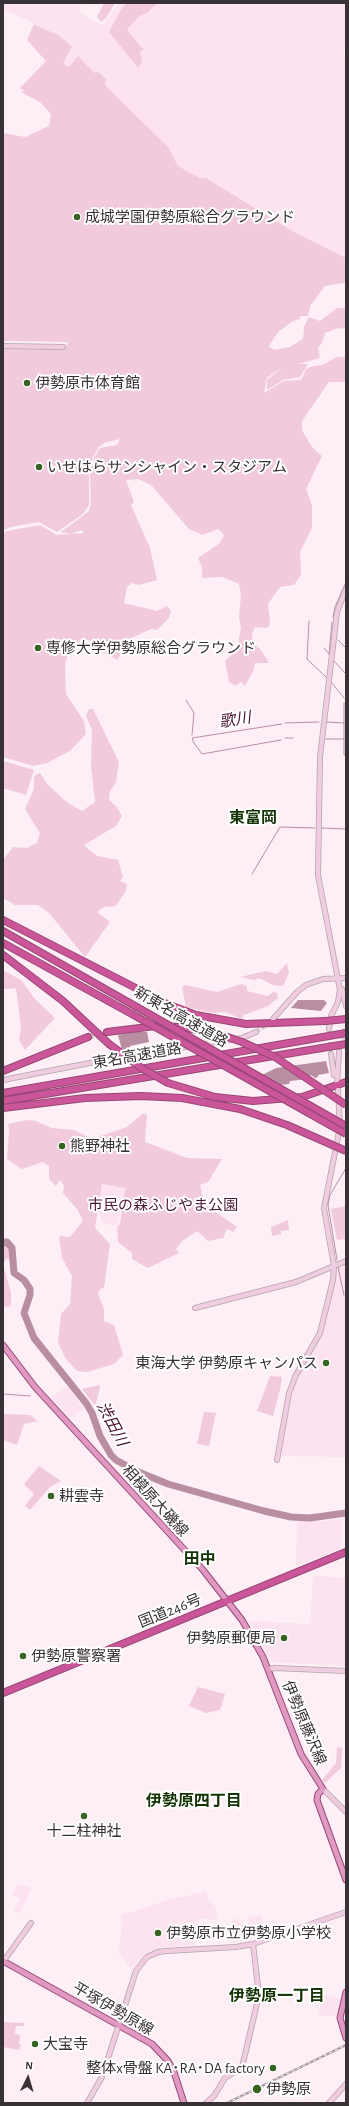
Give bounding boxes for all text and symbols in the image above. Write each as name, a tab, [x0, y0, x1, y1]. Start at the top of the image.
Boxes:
place label: 成城学園伊勢原総合グラウンド	[85, 208, 295, 226]
marker: 成城学園伊勢原総合グラウンド	[72, 212, 82, 222]
place label: 伊勢原市体育館	[35, 374, 140, 392]
marker: 伊勢原市体育館	[22, 378, 32, 388]
place label: いせはらサンシャイン・スタジアム	[47, 458, 287, 476]
marker: いせはらサンシャイン・スタジアム	[34, 462, 44, 472]
place label: 専修大学伊勢原総合グラウンド	[46, 639, 256, 657]
marker: 専修大学伊勢原総合グラウンド	[33, 643, 43, 653]
water label: 歌川	[218, 708, 252, 732]
district label: 東富岡	[229, 808, 277, 828]
street label: 新東名高速道路	[131, 983, 231, 1051]
street label: 東名高速道路	[91, 1039, 183, 1073]
place label: 熊野神社	[70, 1137, 130, 1155]
marker: 熊野神社	[57, 1141, 67, 1151]
park label: 市民の森ふじやま公園	[88, 1196, 238, 1214]
place label: 東海大学 伊勢原キャンパス	[136, 1354, 318, 1372]
marker: 東海大学 伊勢原キャンパス	[321, 1358, 331, 1368]
water label: 渋田川	[92, 1398, 132, 1450]
street label: 相模原大磯線	[118, 1462, 192, 1540]
place label: 耕雲寺	[59, 1487, 104, 1505]
marker: 耕雲寺	[46, 1491, 56, 1501]
district label: 田中	[184, 1549, 216, 1569]
street label: 国道246号	[136, 1590, 204, 1632]
place label: 伊勢原郵便局	[186, 1629, 276, 1647]
marker: 伊勢原郵便局	[279, 1633, 289, 1643]
place label: 伊勢原警察署	[31, 1647, 121, 1665]
marker: 伊勢原警察署	[18, 1651, 28, 1661]
street label: 伊勢原藤沢線	[278, 1678, 330, 1768]
district label: 伊勢原四丁目	[146, 1791, 242, 1811]
marker: 十二柱神社	[79, 1811, 89, 1821]
place label: 十二柱神社	[47, 1822, 121, 1840]
place label: 伊勢原市立伊勢原小学校	[166, 1924, 331, 1942]
marker: 伊勢原市立伊勢原小学校	[153, 1928, 163, 1938]
street label: 平塚伊勢原線	[70, 1979, 156, 2039]
district label: 伊勢原一丁目	[229, 1986, 325, 2006]
place label: 大宝寺	[43, 2035, 88, 2053]
marker: 大宝寺	[30, 2039, 40, 2049]
north arrow	[8, 2058, 48, 2098]
place label: 整体x骨盤 KA･RA･DA factory	[86, 2059, 265, 2077]
text: N	[25, 2060, 33, 2071]
marker: 整体x骨盤 KA･RA･DA factory	[268, 2063, 278, 2073]
place label: 伊勢原	[266, 2080, 311, 2098]
marker: 伊勢原	[251, 2083, 263, 2095]

